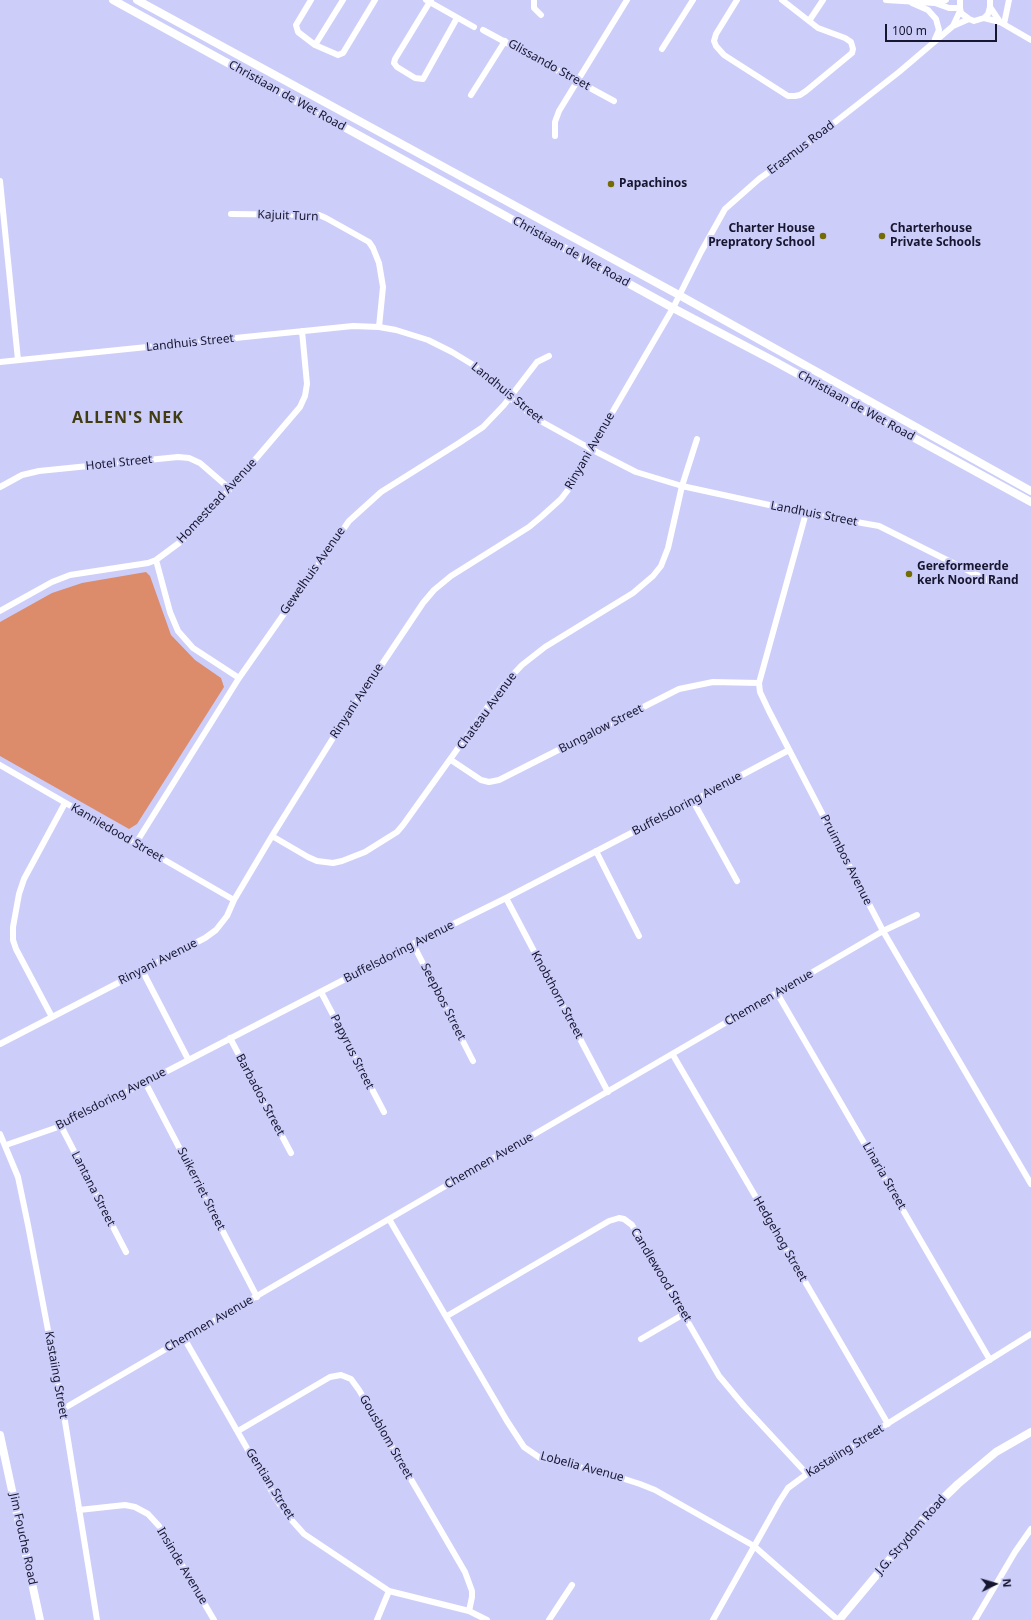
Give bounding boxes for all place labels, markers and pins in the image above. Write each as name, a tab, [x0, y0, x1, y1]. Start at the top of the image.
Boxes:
place label: Papachinos	[619, 177, 687, 191]
marker: Papachinos	[606, 179, 616, 189]
place label: Charter House Prepratory School	[708, 222, 815, 250]
place label: Charterhouse Private Schools	[890, 222, 981, 250]
marker: Charter House Prepratory School	[818, 231, 828, 241]
marker: Charterhouse Private Schools	[877, 231, 887, 241]
place label: Gereformeerde kerk Noord Rand	[917, 560, 1019, 588]
marker: Gereformeerde kerk Noord Rand	[904, 569, 914, 579]

